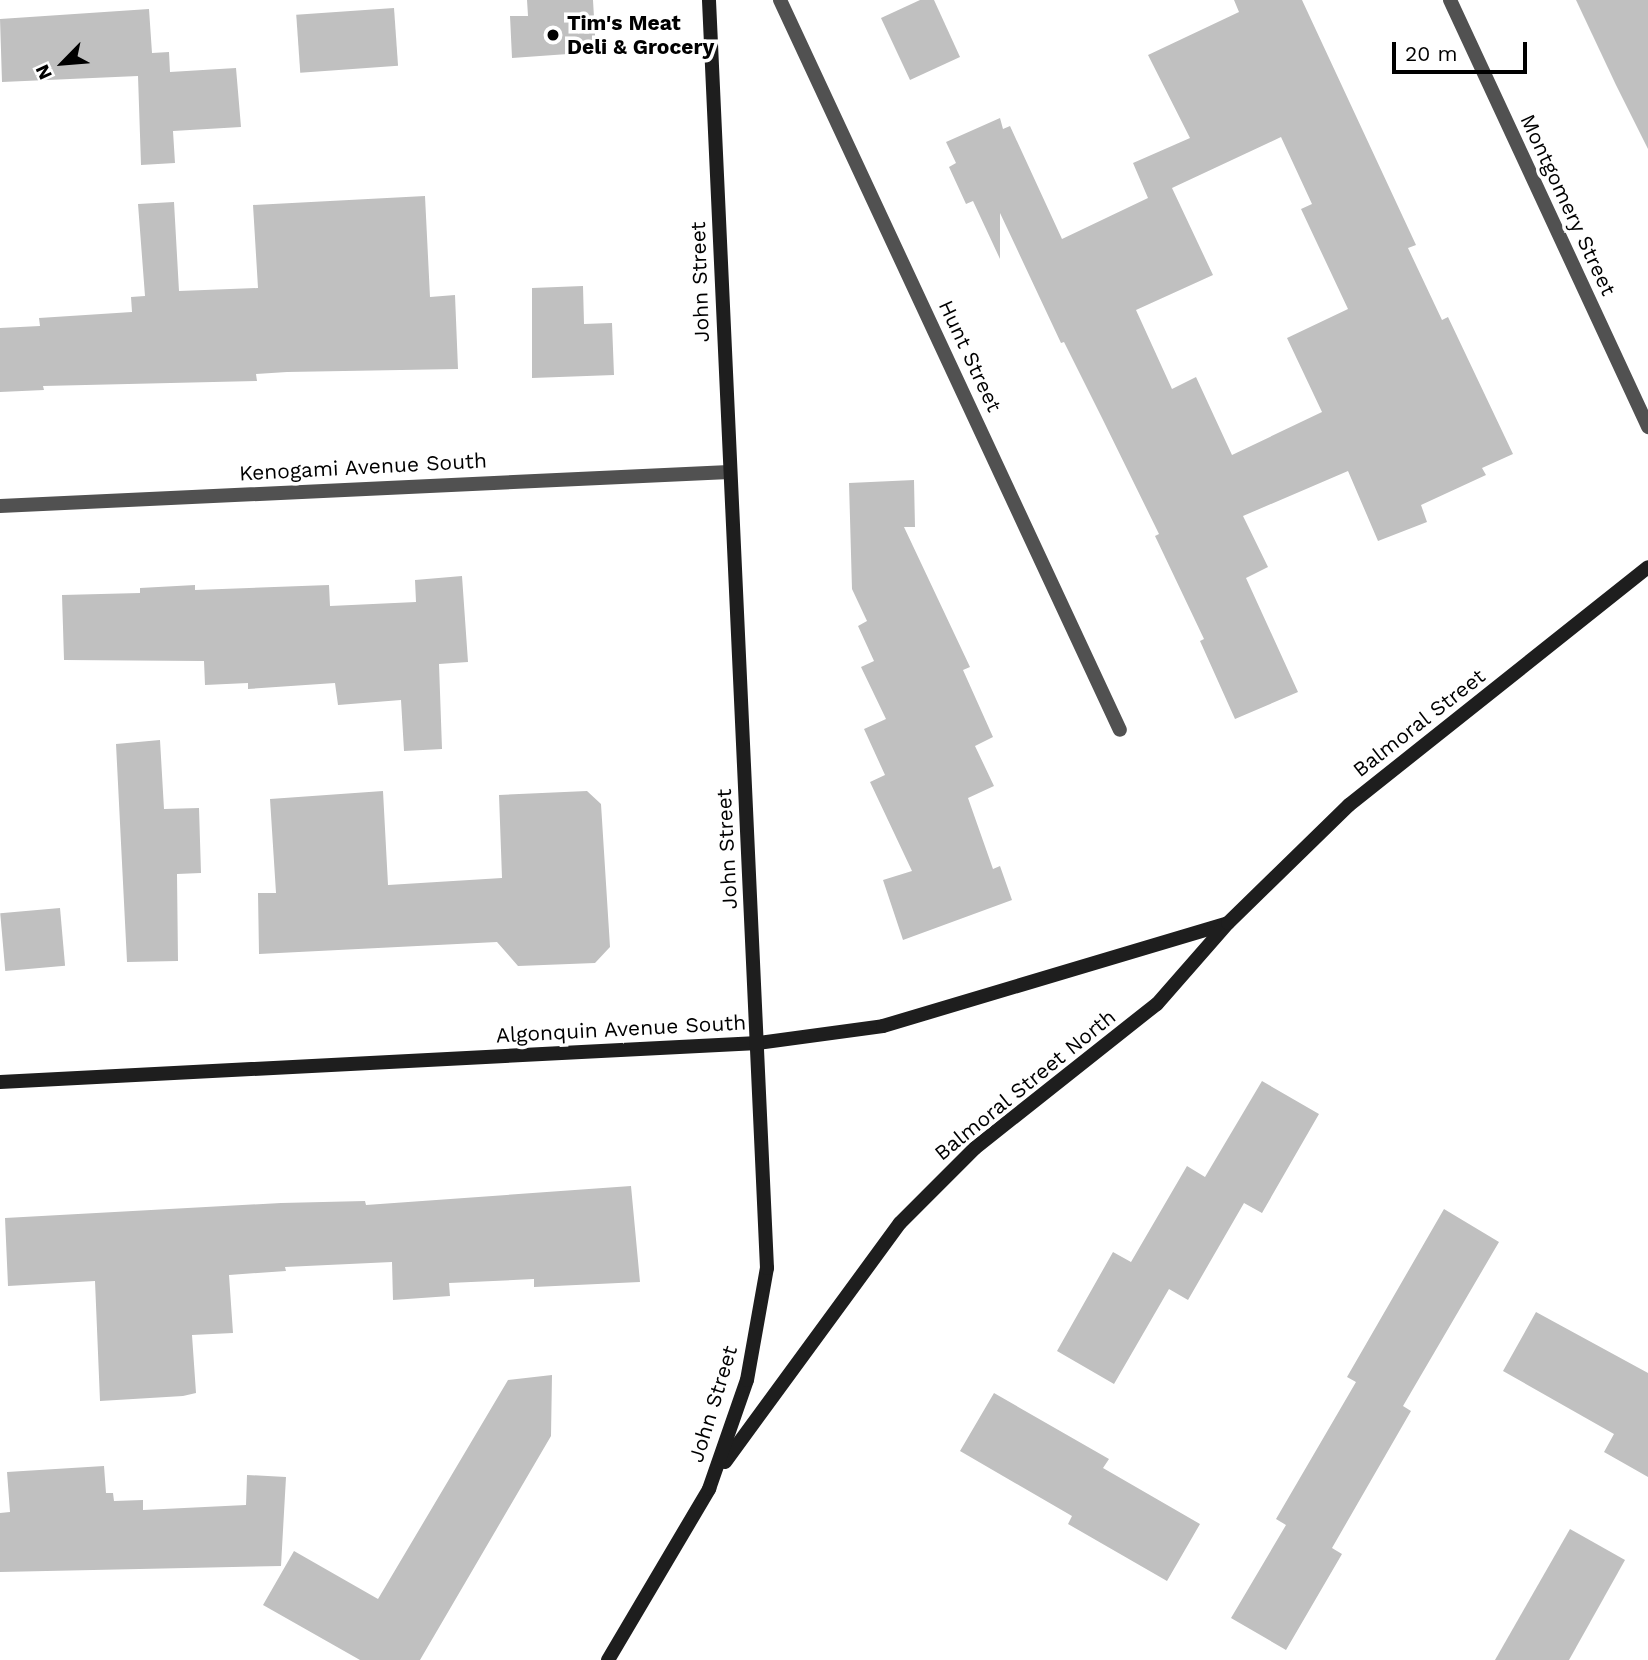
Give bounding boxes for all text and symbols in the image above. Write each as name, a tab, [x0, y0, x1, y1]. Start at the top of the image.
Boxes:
place label: Tim's Meat Deli & Grocery	[567, 10, 714, 60]
marker: Tim's Meat Deli & Grocery	[545, 27, 561, 43]
north arrow	[28, 28, 98, 98]
scale bar	[1396, 28, 1531, 72]
text: 20 m	[1405, 41, 1457, 66]
text: N	[30, 61, 57, 83]
street label: Montgomery Street	[1515, 110, 1621, 300]
street label: John Street	[685, 221, 715, 343]
street label: Hunt Street	[933, 296, 1007, 416]
street label: Kenogami Avenue South	[238, 448, 488, 486]
street label: Balmoral Street	[1348, 663, 1490, 783]
street label: John Street	[711, 788, 743, 910]
street label: Balmoral Street North	[929, 1004, 1121, 1166]
street label: Algonquin Avenue South	[495, 1010, 747, 1048]
street label: John Street	[683, 1343, 743, 1465]

